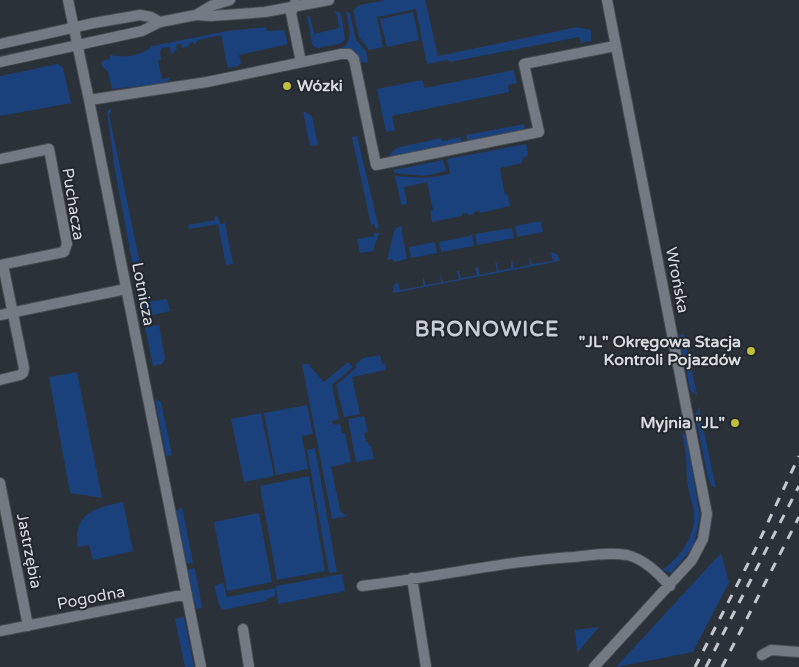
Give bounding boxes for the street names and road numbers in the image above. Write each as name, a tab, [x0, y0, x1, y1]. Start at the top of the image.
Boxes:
street label: Puchacza	[57, 166, 89, 242]
street label: Wrońska	[661, 245, 693, 315]
street label: Lotnicza	[127, 261, 159, 327]
street label: Jastrzębia	[12, 512, 46, 590]
street label: Pogodna	[55, 582, 127, 614]

